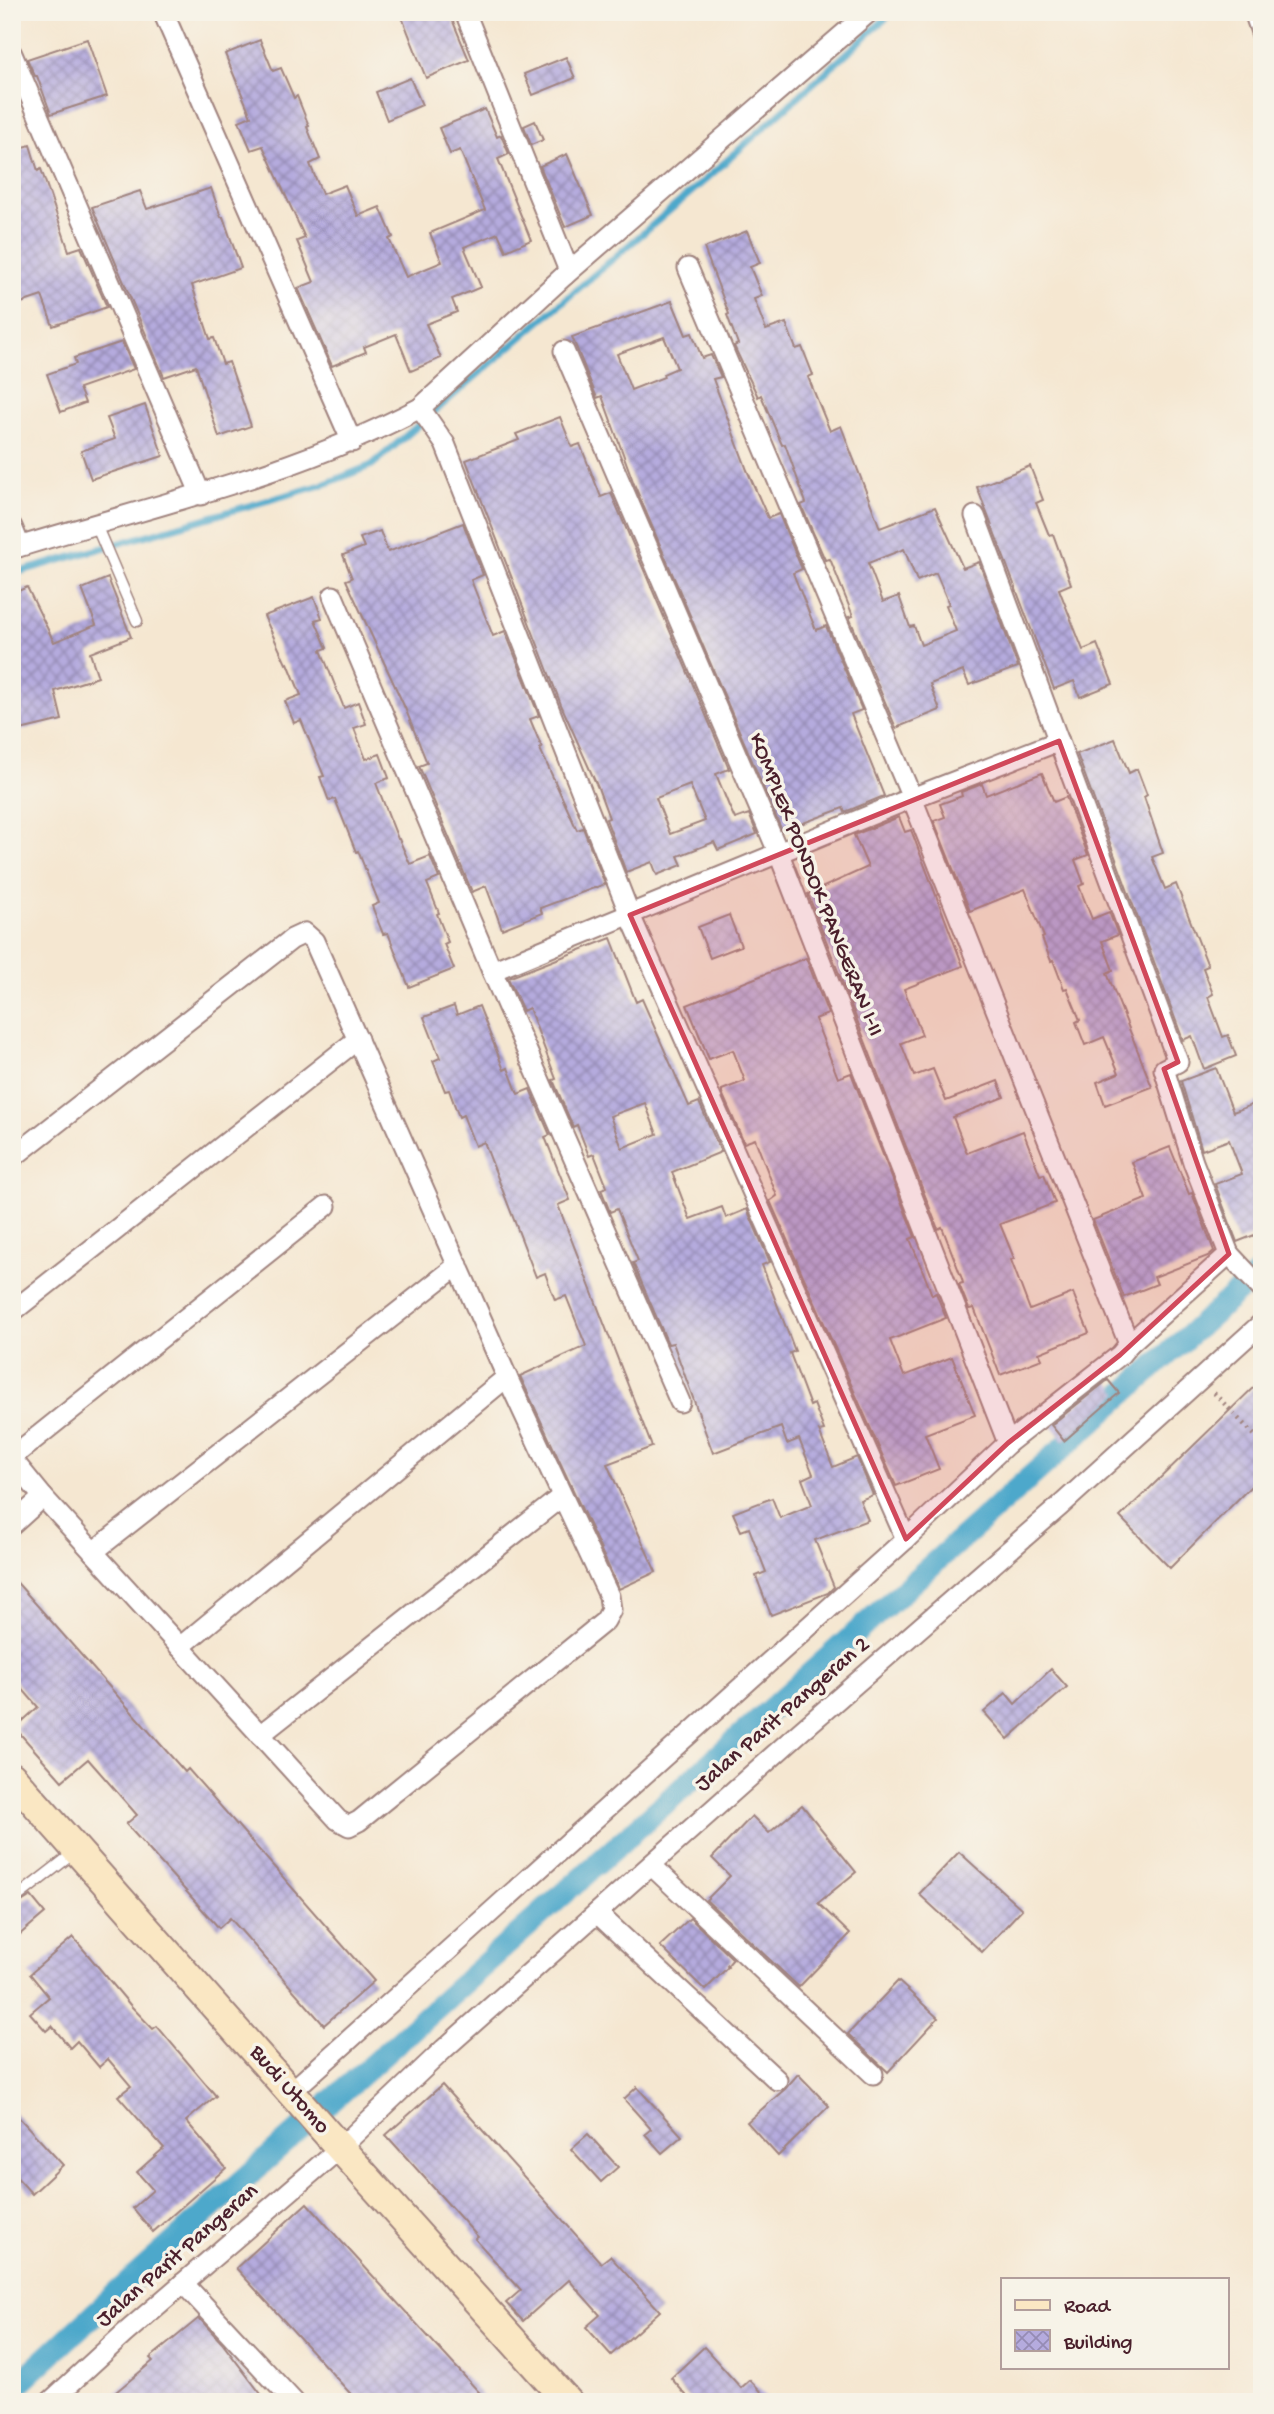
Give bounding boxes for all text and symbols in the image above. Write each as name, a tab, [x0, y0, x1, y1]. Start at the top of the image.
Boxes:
street label: KOMPLEK PONDOK PANGERAN I-II	[742, 729, 888, 1041]
street label: Jalan Parit Pangeran 2	[690, 1632, 876, 1798]
street label: Budi Utomo	[242, 2039, 335, 2140]
street label: Jalan Parit Pangeran	[91, 2178, 265, 2334]
legend	[1001, 2278, 1228, 2368]
text: Road	[1064, 2296, 1112, 2321]
text: Building	[1063, 2332, 1133, 2357]

